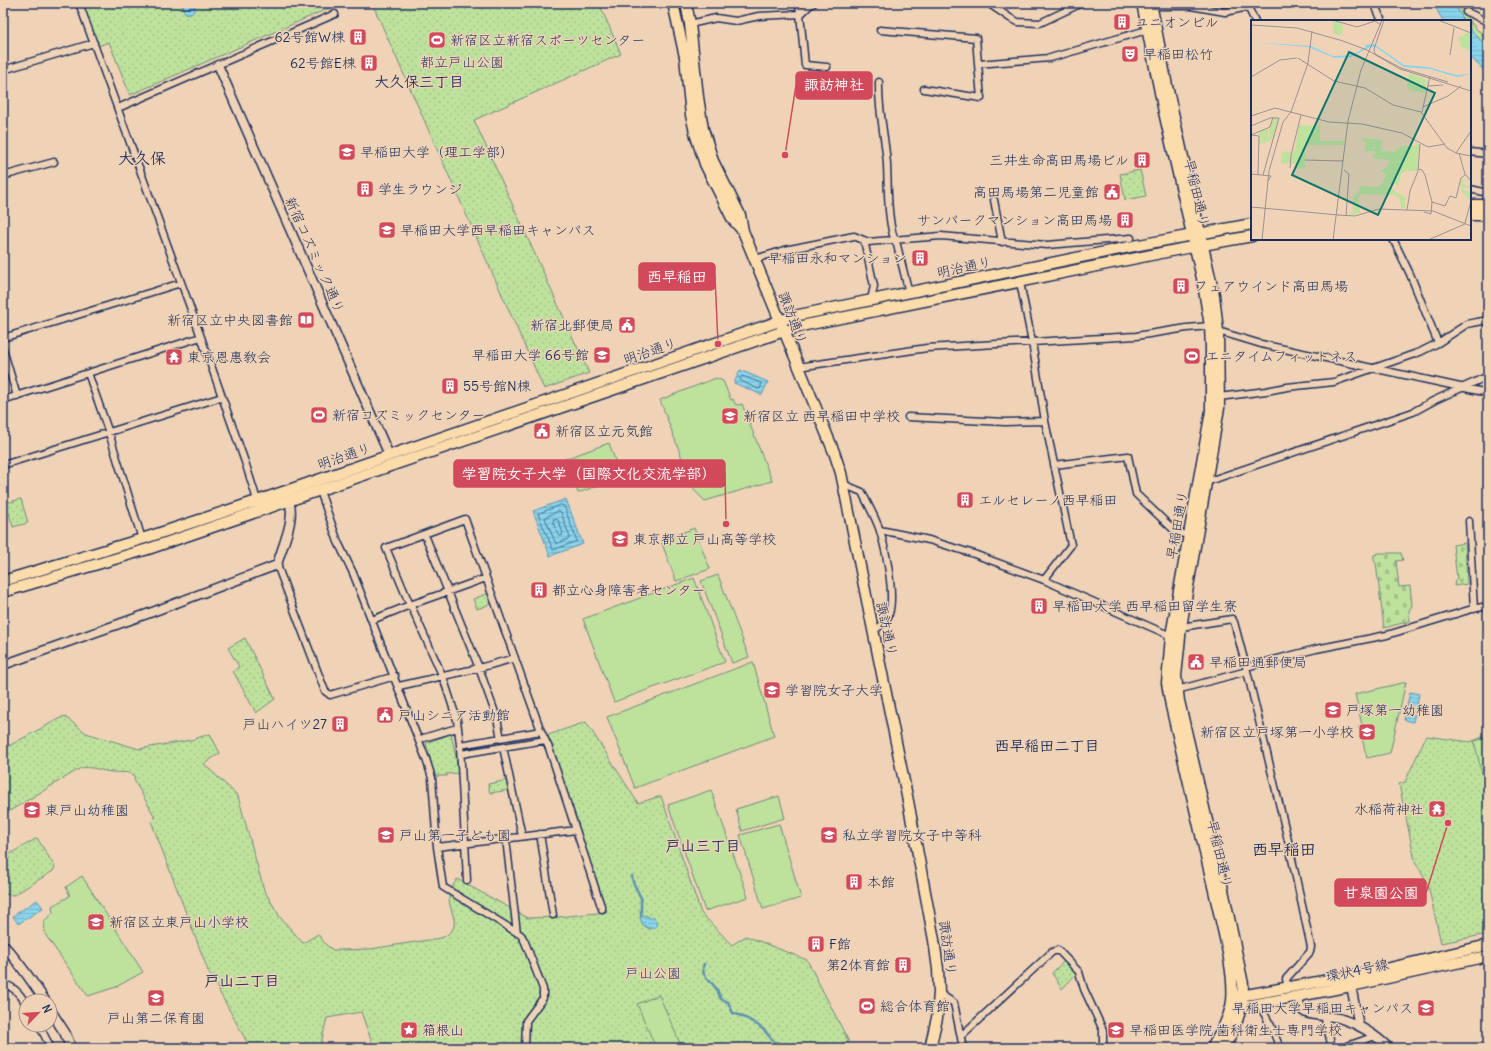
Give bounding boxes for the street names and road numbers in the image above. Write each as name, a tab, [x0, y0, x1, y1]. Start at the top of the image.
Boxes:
street label: 早稲田通り	[1180, 157, 1214, 229]
street label: 新宿コズミック通り	[281, 194, 349, 316]
street label: 明治通り	[935, 252, 993, 282]
street label: 諏訪通り	[775, 289, 811, 347]
street label: 明治通り	[621, 333, 679, 369]
street label: 明治通り	[315, 438, 373, 474]
street label: 早稲田通り	[1162, 489, 1192, 561]
street label: 諏訪通り	[872, 600, 902, 658]
street label: 早稲田通り	[1203, 818, 1237, 890]
street label: 諏訪通り	[935, 919, 961, 977]
street label: 環状4号線	[1324, 955, 1390, 985]

